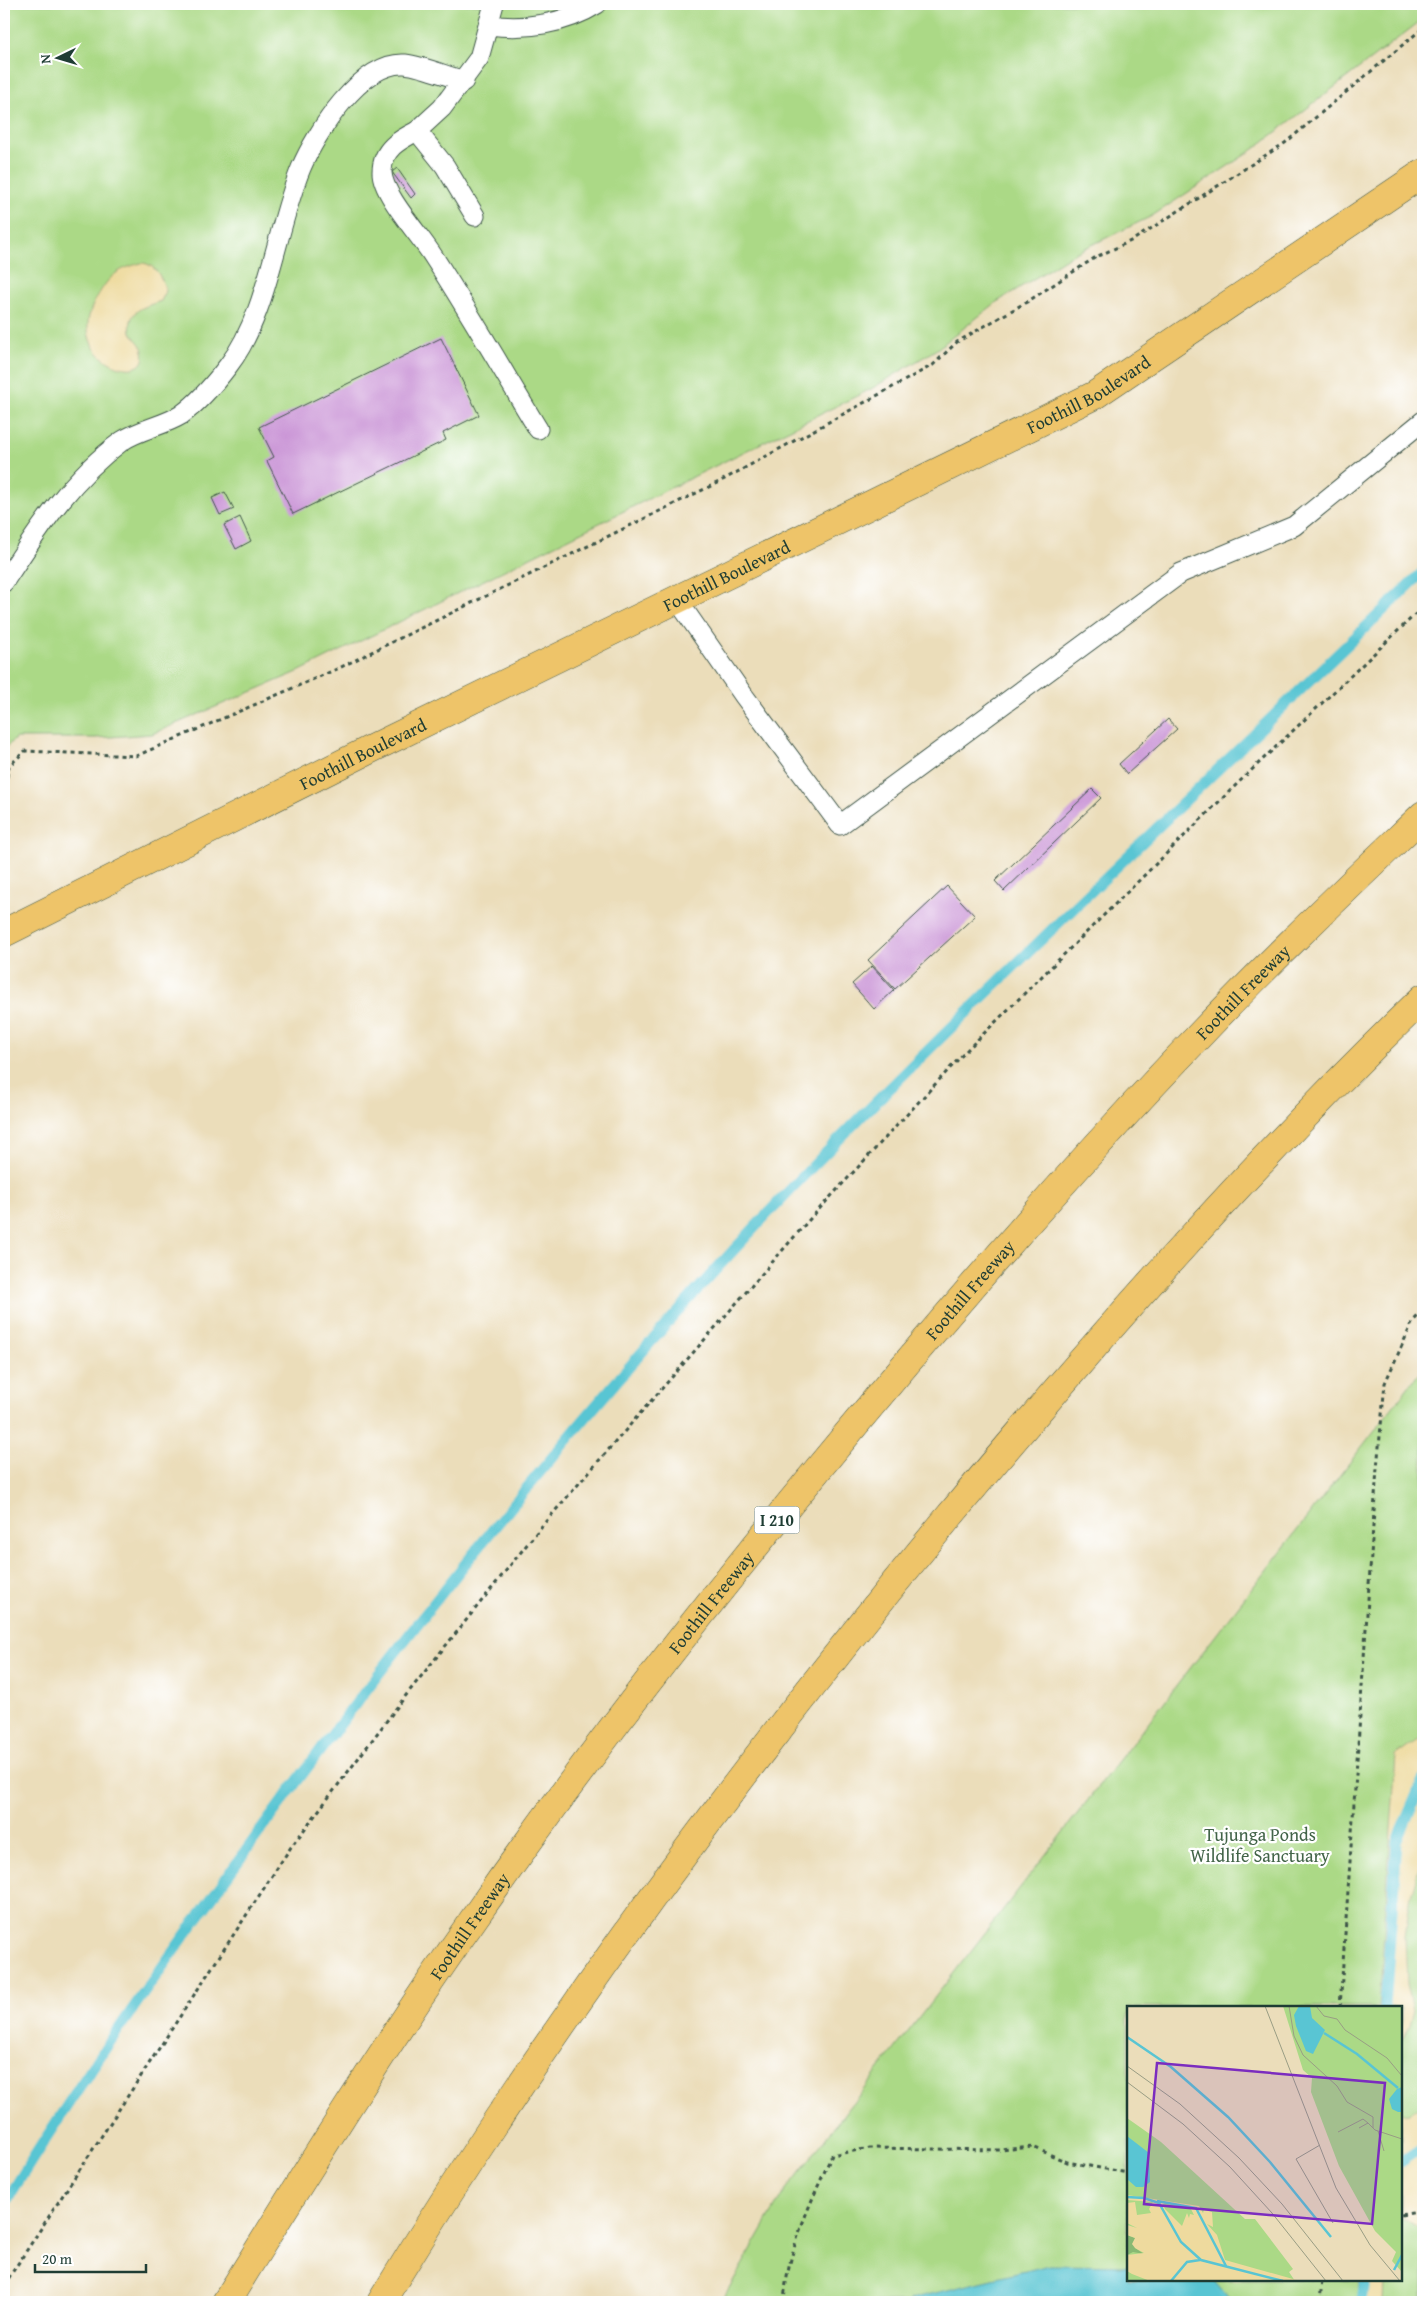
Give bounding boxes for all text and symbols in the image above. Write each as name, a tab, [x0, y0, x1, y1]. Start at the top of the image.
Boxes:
north arrow	[32, 32, 82, 82]
text: N	[35, 53, 55, 65]
street label: Foothill Boulevard	[1022, 348, 1156, 440]
street label: Foothill Boulevard	[658, 533, 795, 618]
street label: Foothill Boulevard	[294, 710, 431, 796]
street label: Foothill Freeway	[1189, 937, 1296, 1045]
street label: Foothill Freeway	[919, 1233, 1021, 1345]
road number: I 210	[754, 1506, 800, 1534]
street label: Foothill Freeway	[661, 1545, 760, 1659]
park label: Tujunga Ponds Wildlife Sanctuary	[1190, 1821, 1330, 1869]
street label: Foothill Freeway	[422, 1867, 516, 1985]
inset map	[1127, 2006, 1402, 2281]
scale bar	[35, 2241, 146, 2273]
text: 20 m	[42, 2248, 73, 2269]

